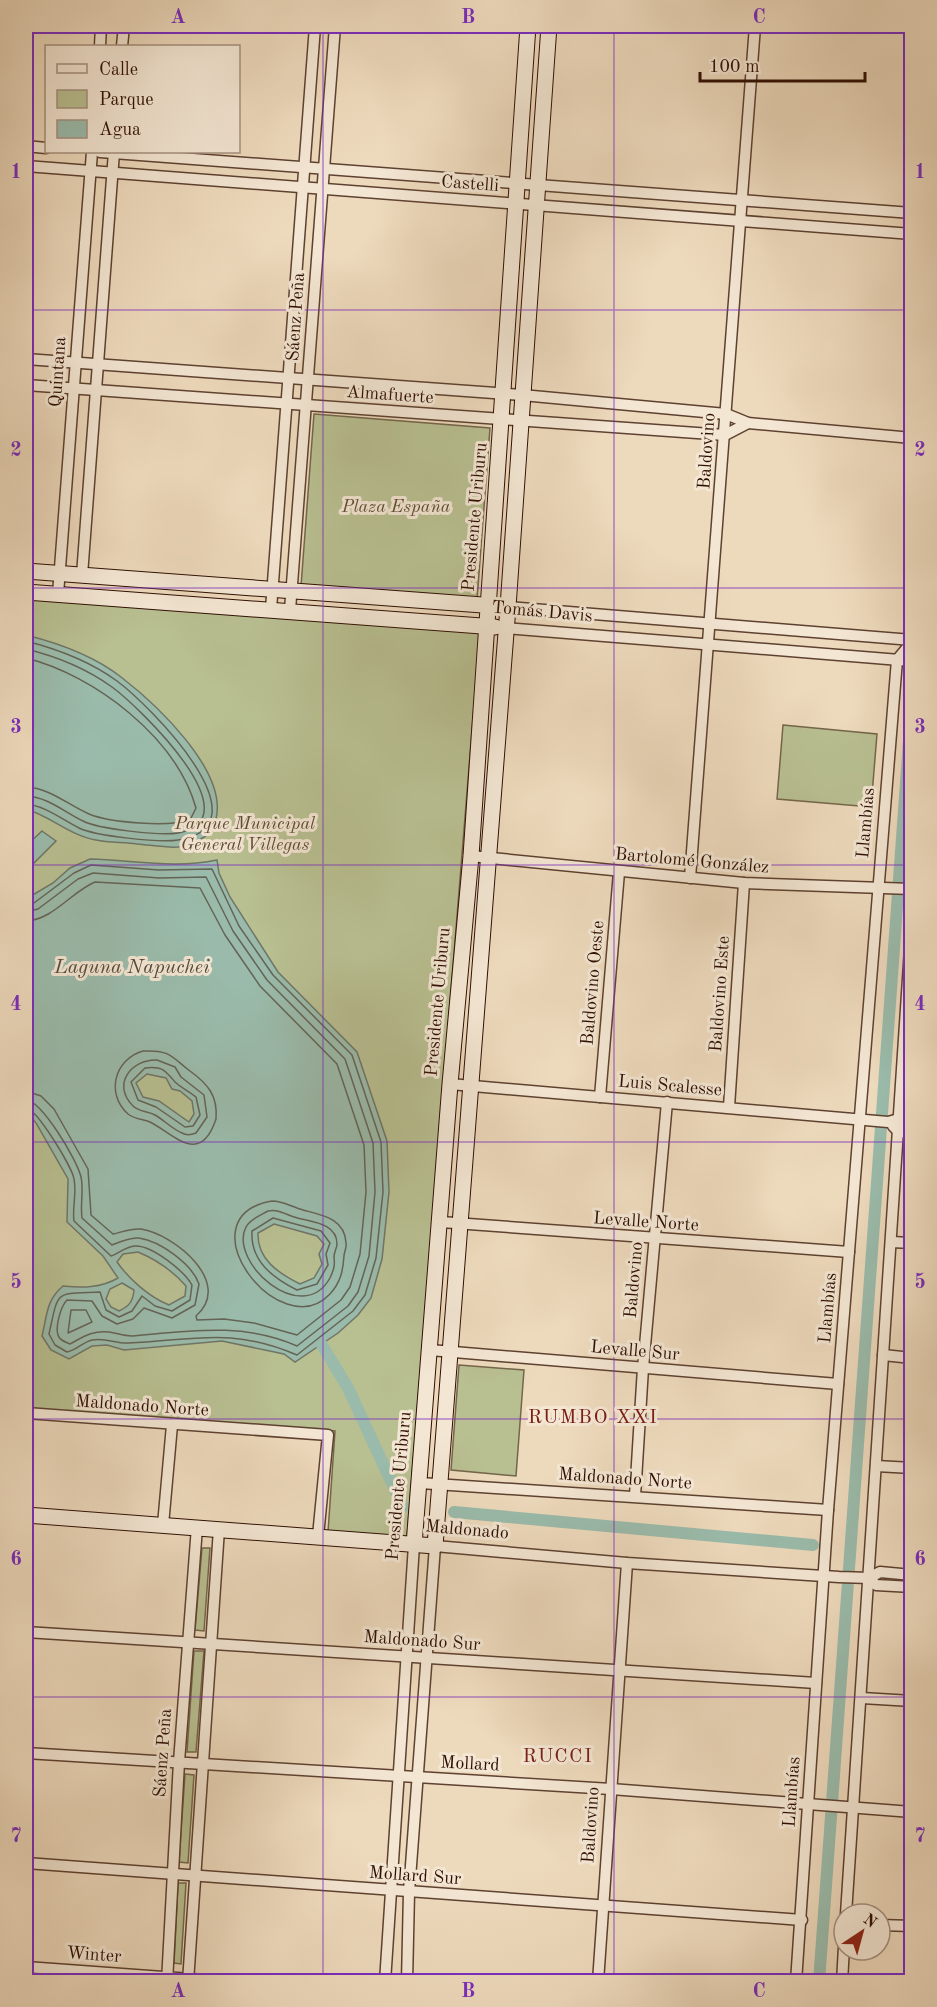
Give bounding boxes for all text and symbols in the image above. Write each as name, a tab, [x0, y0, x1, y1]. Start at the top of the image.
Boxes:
text: A	[170, 8, 186, 28]
text: B	[461, 8, 475, 28]
text: C	[752, 8, 766, 28]
legend	[45, 45, 240, 153]
scale bar	[700, 45, 865, 83]
text: 100 m	[709, 58, 760, 76]
text: Calle	[99, 61, 138, 79]
text: Parque	[99, 91, 154, 109]
text: Agua	[99, 121, 141, 139]
text: 1	[10, 163, 22, 183]
text: 1	[914, 163, 926, 183]
street label: Castelli	[440, 173, 500, 195]
street label: Sáenz Peña	[284, 272, 308, 362]
street label: Quintana	[47, 336, 69, 408]
street label: Almafuerte	[346, 383, 434, 407]
street label: Baldovino	[695, 412, 719, 490]
text: 2	[10, 441, 22, 461]
street label: Presidente Uriburu	[460, 441, 491, 592]
text: 2	[914, 441, 926, 461]
park label: Plaza España	[341, 498, 451, 516]
street label: Tomás Davis	[491, 599, 593, 625]
text: 3	[10, 718, 22, 738]
text: 3	[914, 718, 926, 738]
street label: Llambías	[854, 787, 878, 859]
park label: Parque Municipal General Villegas	[174, 815, 316, 854]
street label: Bartolomé González	[614, 845, 770, 877]
street label: Baldovino Oeste	[579, 920, 607, 1046]
street label: Presidente Uriburu	[423, 926, 454, 1077]
street label: Baldovino Este	[707, 935, 733, 1053]
water label: Laguna Napuchei	[53, 958, 210, 978]
text: 4	[10, 995, 22, 1015]
text: 4	[914, 995, 926, 1015]
street label: Luis Scalesse	[617, 1072, 723, 1100]
street label: Levalle Norte	[593, 1209, 699, 1235]
street label: Baldovino	[622, 1241, 646, 1319]
text: 5	[10, 1272, 22, 1293]
street label: Llambías	[816, 1272, 840, 1344]
text: 5	[914, 1272, 926, 1293]
street label: Levalle Sur	[590, 1338, 681, 1364]
street label: Maldonado Norte	[75, 1392, 209, 1420]
district label: RUMBO XXI	[528, 1408, 658, 1428]
street label: Presidente Uriburu	[384, 1410, 415, 1561]
street label: Maldonado Norte	[558, 1465, 692, 1493]
street label: Maldonado	[424, 1517, 510, 1543]
text: 6	[10, 1550, 22, 1570]
text: 6	[914, 1550, 926, 1570]
street label: Maldonado Sur	[363, 1628, 482, 1654]
street label: Sáenz Peña	[151, 1708, 175, 1798]
district label: RUCCI	[523, 1747, 593, 1767]
street label: Mollard	[440, 1753, 500, 1775]
street label: Llambías	[781, 1756, 803, 1828]
street label: Baldovino	[579, 1786, 603, 1864]
text: 7	[10, 1827, 22, 1847]
text: 7	[914, 1827, 926, 1847]
street label: Mollard Sur	[368, 1864, 462, 1888]
north arrow	[832, 1902, 892, 1962]
text: N	[860, 1911, 880, 1932]
street label: Winter	[66, 1944, 123, 1966]
text: A	[170, 1982, 186, 2002]
text: B	[461, 1982, 475, 2002]
text: C	[752, 1982, 766, 2002]

